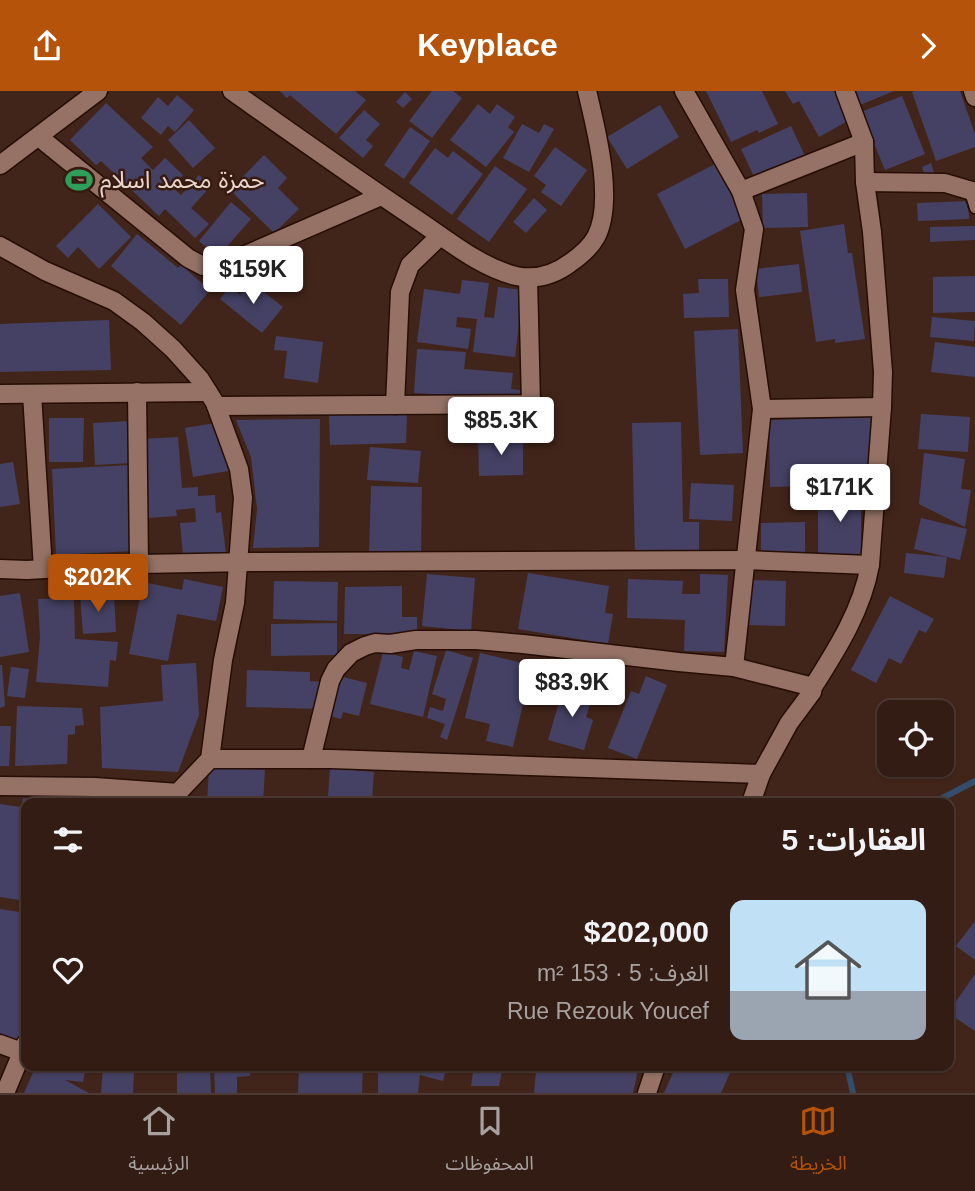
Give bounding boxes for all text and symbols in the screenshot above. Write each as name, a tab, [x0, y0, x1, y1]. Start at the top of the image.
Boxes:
icon: share	[28, 27, 66, 65]
text: Keyplace	[417, 27, 558, 63]
icon: forward	[909, 27, 947, 65]
sports icon: حمزة محمد اسلام	[64, 165, 94, 195]
place label: حمزة محمد اسلام	[100, 166, 265, 198]
pin: $159K	[204, 247, 302, 306]
text: $159K	[219, 256, 287, 282]
pin: $85.3K	[444, 397, 558, 457]
text: $85.3K	[464, 407, 538, 433]
pin: $171K	[791, 465, 889, 524]
text: $171K	[806, 474, 874, 500]
pin: $202K	[49, 554, 147, 614]
text: $202K	[64, 564, 132, 590]
pin: $83.9K	[515, 659, 629, 719]
text: $83.9K	[535, 669, 609, 695]
map controls	[877, 700, 954, 777]
button: locate	[877, 700, 954, 777]
icon: filters	[49, 821, 87, 859]
text: العقارات: 5	[781, 823, 926, 856]
text: $202,000	[584, 915, 709, 948]
icon: home	[786, 928, 870, 1012]
icon: heart	[49, 951, 87, 989]
text: الغرف: 5 · 153 m²	[537, 960, 709, 986]
text: Rue Rezouk Youcef	[507, 998, 709, 1024]
tab: الرئيسية	[128, 1102, 189, 1184]
tab: المحفوظات	[446, 1102, 534, 1184]
tab: الخريطة	[790, 1102, 847, 1184]

